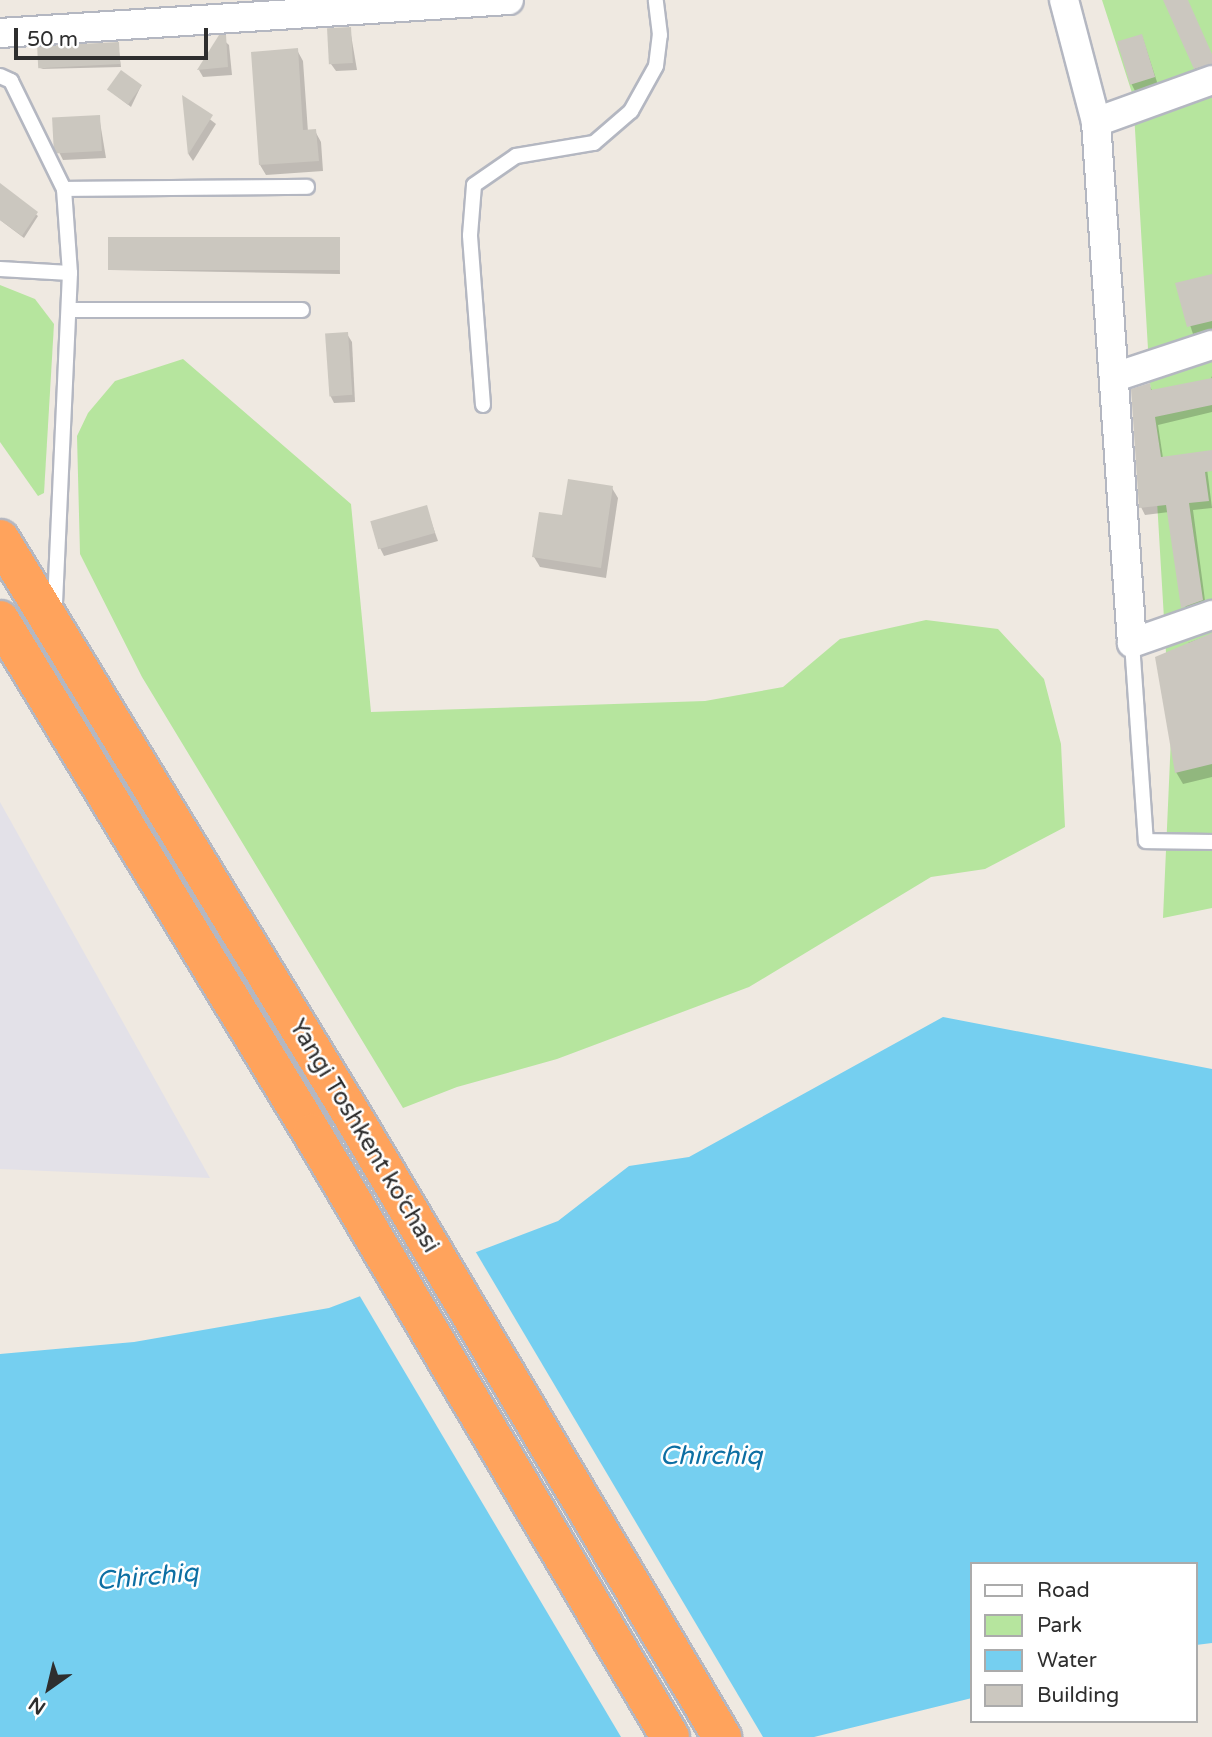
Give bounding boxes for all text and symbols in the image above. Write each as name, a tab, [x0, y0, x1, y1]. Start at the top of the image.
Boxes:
scale bar	[18, 14, 212, 58]
text: 50 m	[27, 27, 78, 52]
street label: Yangi Toshkent ko‘chasi	[283, 1014, 445, 1258]
water label: Chirchiq	[660, 1440, 762, 1472]
water label: Chirchiq	[95, 1557, 199, 1597]
legend	[970, 1562, 1198, 1723]
text: Road	[1037, 1578, 1090, 1603]
text: Park	[1037, 1613, 1082, 1638]
text: Water	[1037, 1648, 1097, 1673]
north arrow	[14, 1653, 84, 1723]
text: Building	[1037, 1683, 1119, 1708]
text: N	[25, 1692, 50, 1719]

